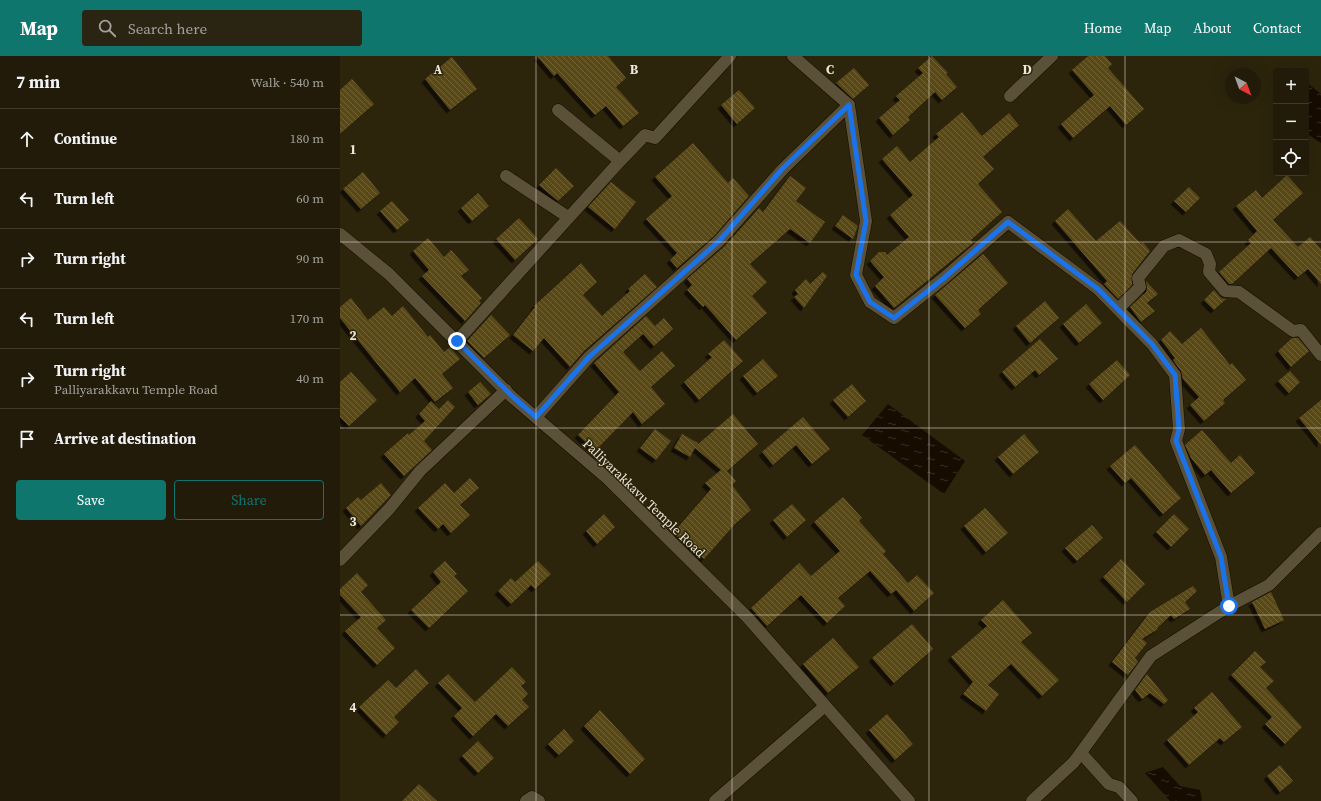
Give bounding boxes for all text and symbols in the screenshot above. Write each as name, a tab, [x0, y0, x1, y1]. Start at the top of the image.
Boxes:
search box	[82, 10, 362, 46]
text: Map	[20, 15, 58, 41]
icon: search	[96, 17, 118, 39]
text: Search here	[128, 18, 207, 39]
text: Home	[1084, 18, 1122, 38]
text: Map	[1144, 18, 1171, 38]
text: About	[1193, 18, 1231, 38]
text: Contact	[1253, 18, 1301, 38]
text: A	[434, 61, 443, 78]
text: B	[630, 61, 639, 78]
text: C	[826, 61, 834, 78]
text: D	[1022, 61, 1032, 78]
north arrow	[1225, 68, 1261, 104]
map controls	[1273, 68, 1309, 176]
button: +	[1273, 68, 1309, 104]
text: 7 min	[16, 70, 60, 94]
text: Walk · 540 m	[251, 74, 324, 91]
button: −	[1273, 104, 1309, 140]
icon: ahead	[16, 128, 38, 150]
text: Continue	[54, 128, 117, 149]
text: 180 m	[290, 130, 324, 147]
button: locate	[1273, 140, 1309, 176]
text: 1	[349, 141, 357, 158]
icon: left	[16, 188, 38, 210]
text: Turn left	[54, 188, 114, 209]
text: 60 m	[296, 190, 324, 207]
icon: right	[16, 248, 38, 270]
text: Turn right	[54, 248, 126, 269]
text: 90 m	[296, 250, 324, 267]
icon: left	[16, 308, 38, 330]
text: Turn left	[54, 308, 114, 329]
text: 170 m	[290, 310, 324, 327]
text: 2	[349, 327, 357, 344]
route end	[448, 332, 466, 350]
text: Turn right	[54, 360, 126, 381]
icon: right	[16, 368, 38, 390]
text: 40 m	[296, 370, 324, 387]
text: Palliyarakkavu Temple Road	[54, 381, 218, 398]
icon: arrive	[16, 428, 38, 450]
text: Arrive at destination	[54, 428, 196, 449]
street label: Palliyarakkavu Temple Road	[579, 435, 709, 561]
button: Save	[16, 480, 166, 520]
button: Share	[174, 480, 324, 520]
text: 3	[349, 513, 357, 530]
route start	[1220, 597, 1238, 615]
text: 4	[349, 699, 357, 716]

